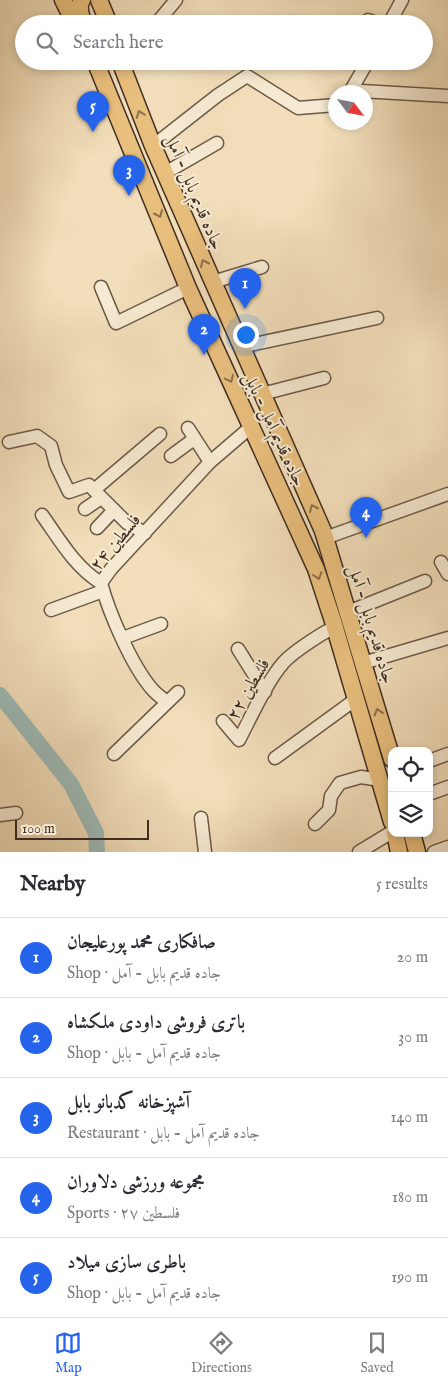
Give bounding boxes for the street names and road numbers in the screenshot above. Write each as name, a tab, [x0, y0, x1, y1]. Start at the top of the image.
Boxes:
street label: جاده قدیم بابل - آمل	[156, 131, 228, 255]
street label: جاده قدیم آمل - بابل	[234, 369, 310, 492]
street label: فلسطین ۲۴	[86, 510, 147, 576]
street label: جاده قدیم بابل - آمل	[339, 562, 400, 688]
street label: فلسطین ۲۲	[222, 655, 276, 725]

